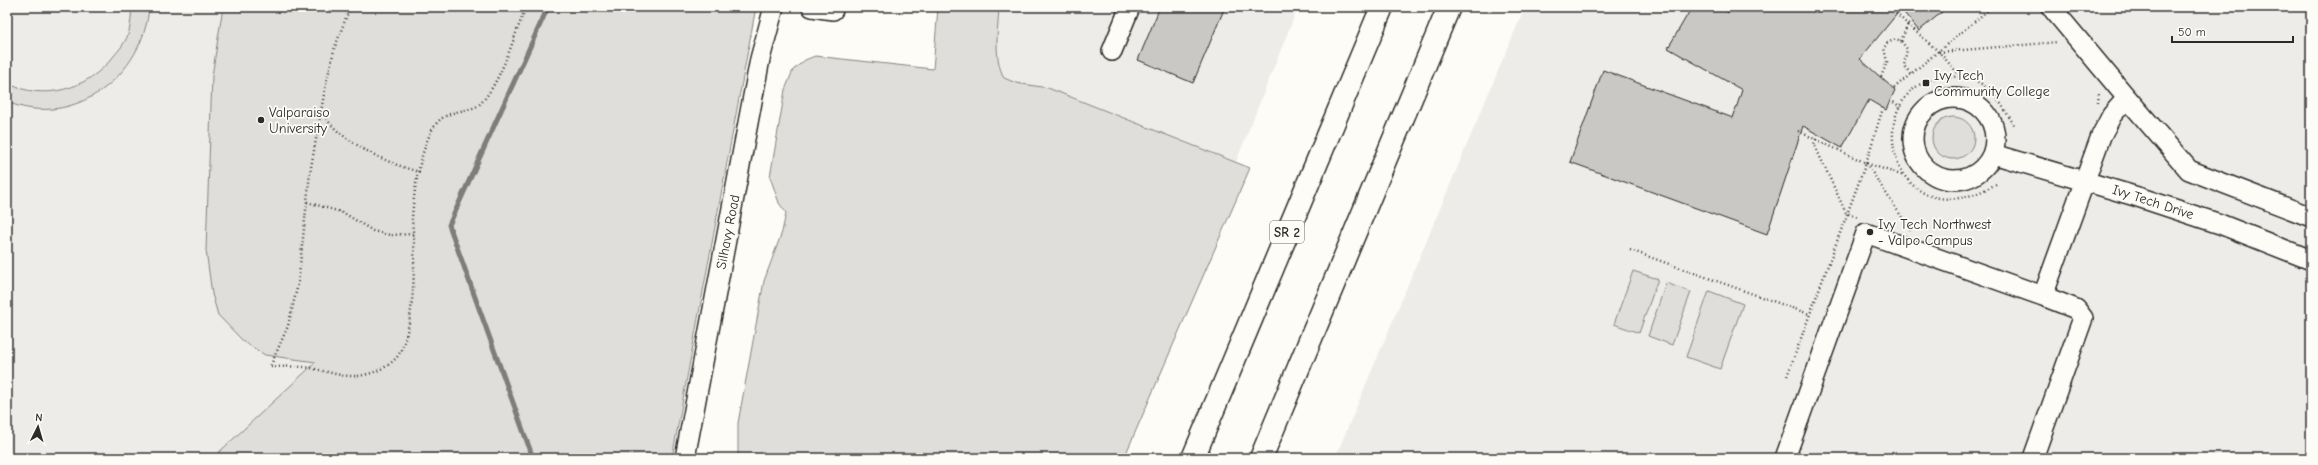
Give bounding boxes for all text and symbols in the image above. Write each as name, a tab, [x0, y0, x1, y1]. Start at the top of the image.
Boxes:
scale bar	[2172, 18, 2293, 44]
text: 50 m	[2178, 25, 2206, 39]
place label: Ivy Tech Community College	[1934, 67, 2050, 100]
marker: Ivy Tech Community College	[1921, 78, 1931, 88]
place label: Valparaiso University	[269, 104, 330, 137]
marker: Valparaiso University	[256, 115, 266, 125]
street label: Ivy Tech Drive	[2110, 181, 2196, 223]
street label: Silhavy Road	[712, 193, 744, 271]
place label: Ivy Tech Northwest - Valpo Campus	[1878, 216, 1992, 249]
road number: SR 2	[1270, 221, 1304, 243]
marker: Ivy Tech Northwest - Valpo Campus	[1865, 227, 1875, 237]
north arrow	[18, 407, 58, 447]
text: N	[35, 411, 43, 424]

